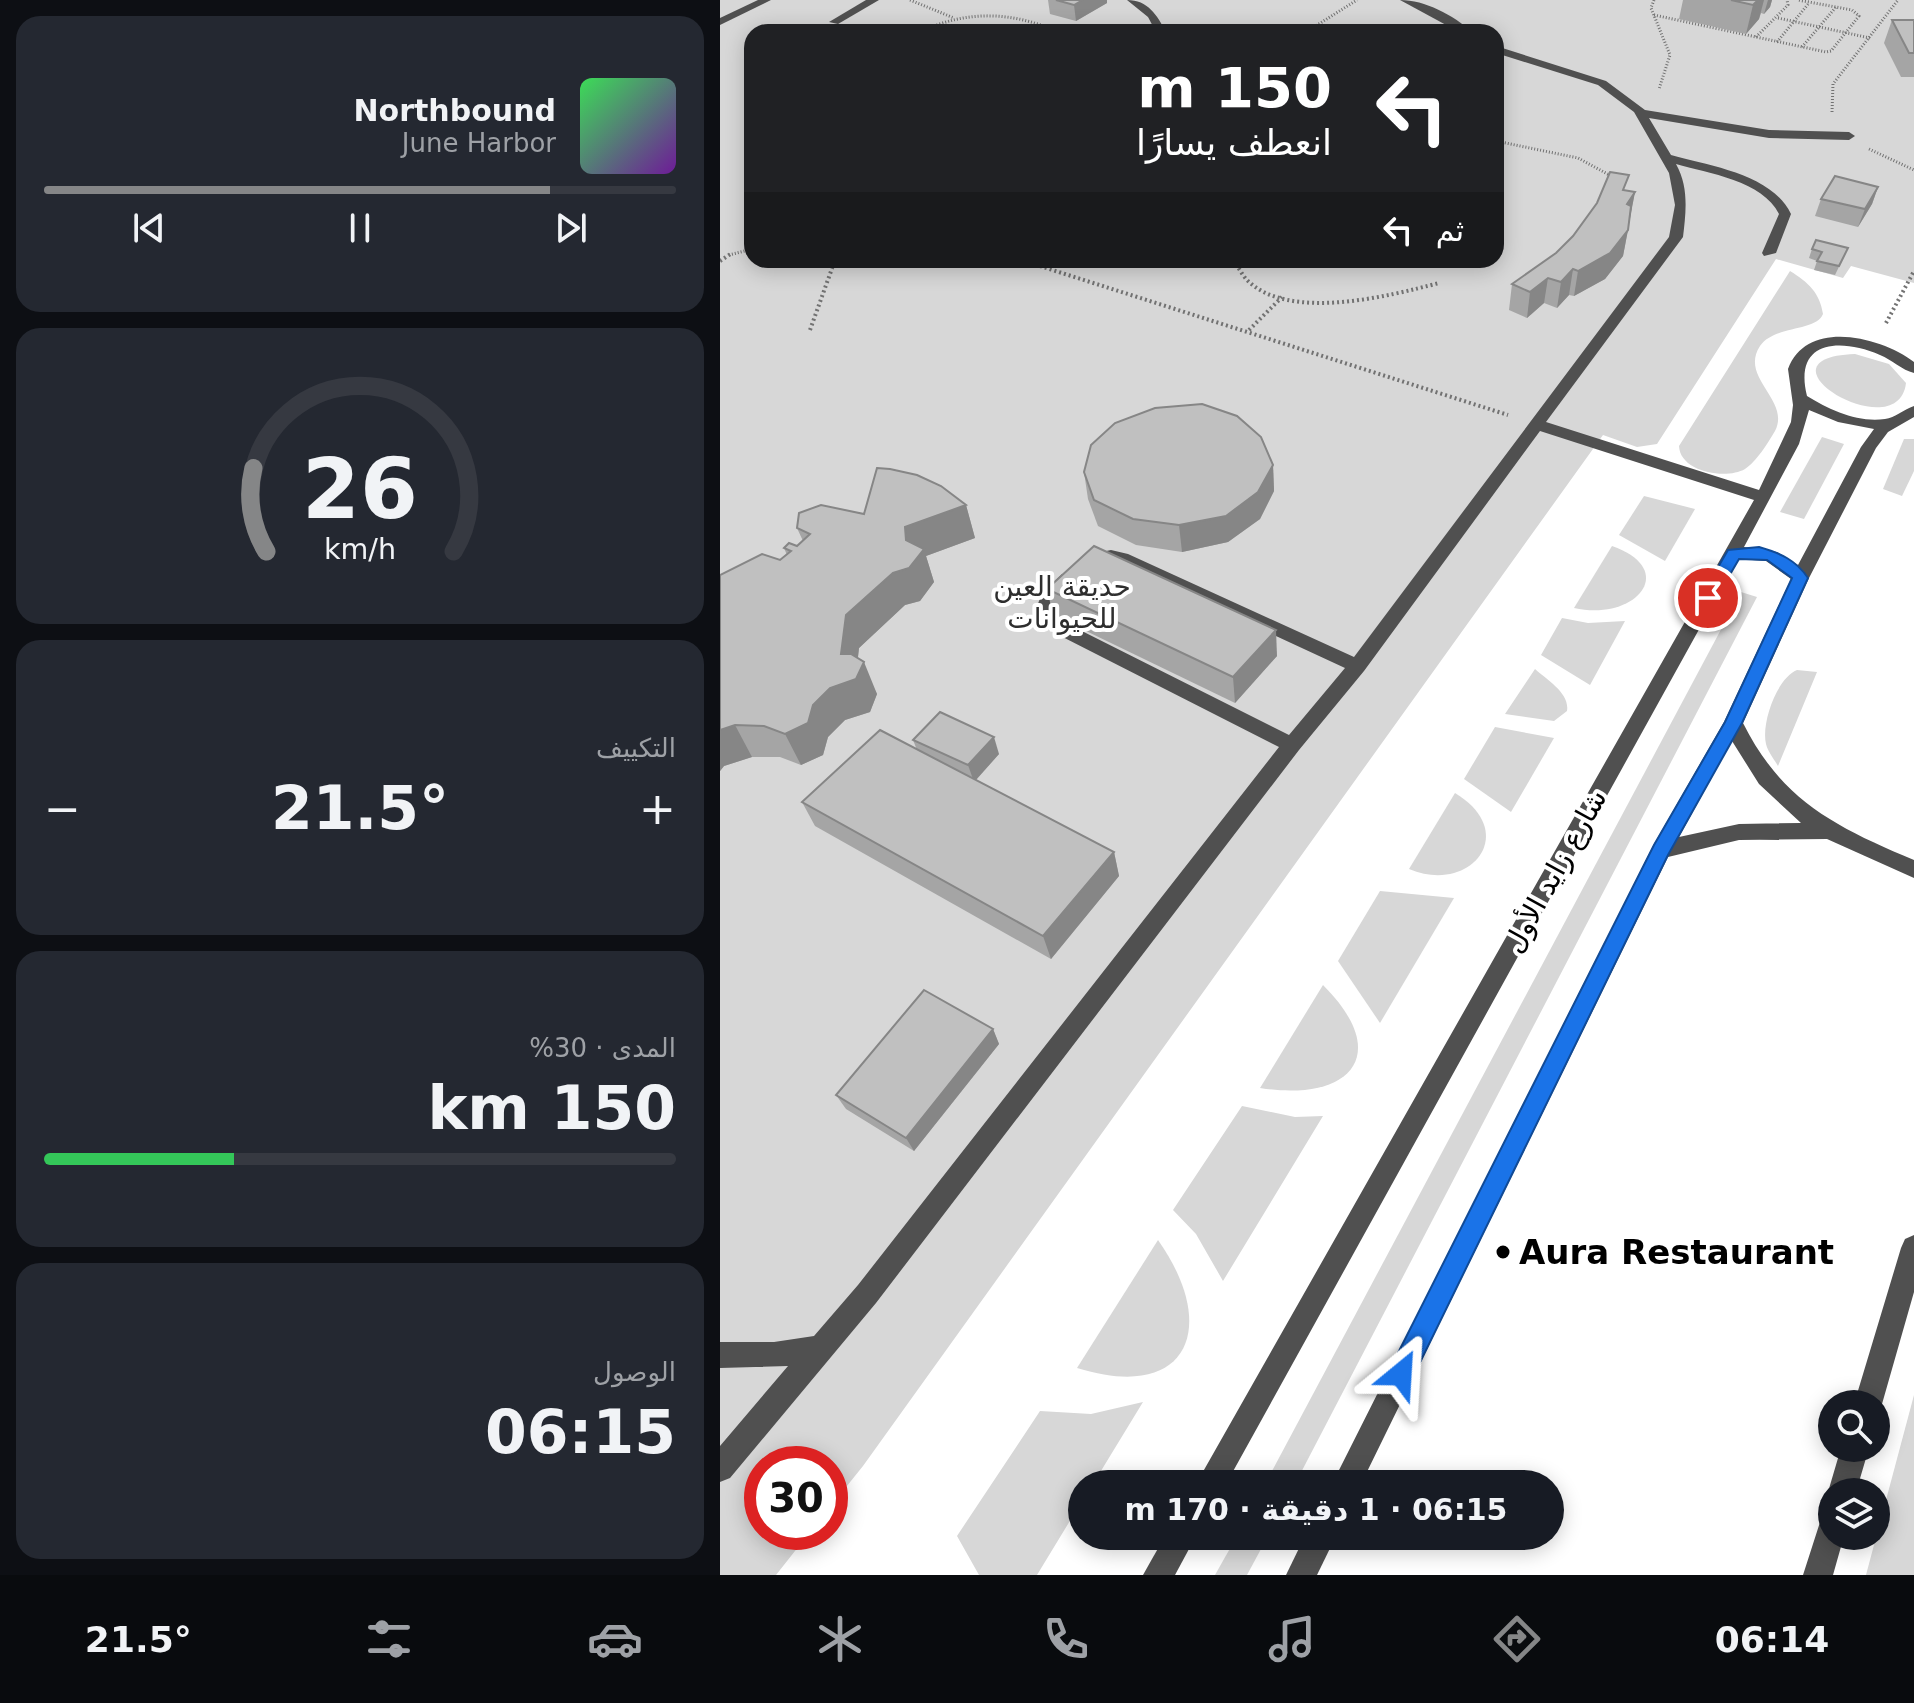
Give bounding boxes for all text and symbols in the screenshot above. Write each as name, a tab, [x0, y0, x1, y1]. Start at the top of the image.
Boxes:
text: 150 m	[1137, 55, 1332, 120]
icon: left	[1360, 56, 1464, 160]
text: Northbound	[354, 93, 556, 128]
text: انعطف يسارًا	[1136, 122, 1332, 163]
text: June Harbor	[402, 128, 556, 158]
icon: previous	[127, 206, 171, 250]
icon: pause	[338, 206, 382, 250]
icon: next	[549, 206, 593, 250]
icon: left	[1376, 208, 1420, 252]
text: ثم	[1436, 213, 1464, 248]
text: 26	[302, 440, 418, 537]
text: km/h	[324, 532, 396, 566]
pin	[1674, 564, 1742, 632]
park label: حديقة العين للحيوانات	[993, 570, 1131, 635]
icon: arrive	[1686, 576, 1730, 620]
text: التكييف	[596, 733, 676, 763]
text: 21.5°	[271, 773, 449, 843]
text: −	[44, 783, 81, 834]
text: +	[639, 783, 676, 834]
street label: شارع زايد الأول	[1495, 783, 1613, 958]
text: المدى · 30%	[529, 1033, 676, 1063]
text: 150 km	[427, 1073, 676, 1143]
place label: Aura Restaurant	[1519, 1232, 1834, 1272]
marker: Aura Restaurant	[1494, 1243, 1512, 1261]
position arrow	[1359, 1332, 1443, 1416]
text: الوصول	[593, 1357, 676, 1387]
map controls	[1818, 1390, 1890, 1550]
button: search	[1818, 1390, 1890, 1462]
text: 06:15	[485, 1397, 676, 1467]
speed limit sign: 30	[744, 1446, 848, 1550]
button: layers	[1818, 1478, 1890, 1550]
text: 06:15 · 1 دقيقة · 170 m	[1125, 1492, 1507, 1527]
icon: filters	[361, 1611, 417, 1667]
icon: car	[587, 1611, 643, 1667]
icon: climate	[812, 1611, 868, 1667]
icon: phone	[1038, 1611, 1094, 1667]
icon: music	[1264, 1611, 1320, 1667]
icon: directions	[1489, 1611, 1545, 1667]
text: 21.5°	[85, 1619, 192, 1660]
text: 06:14	[1715, 1619, 1829, 1660]

